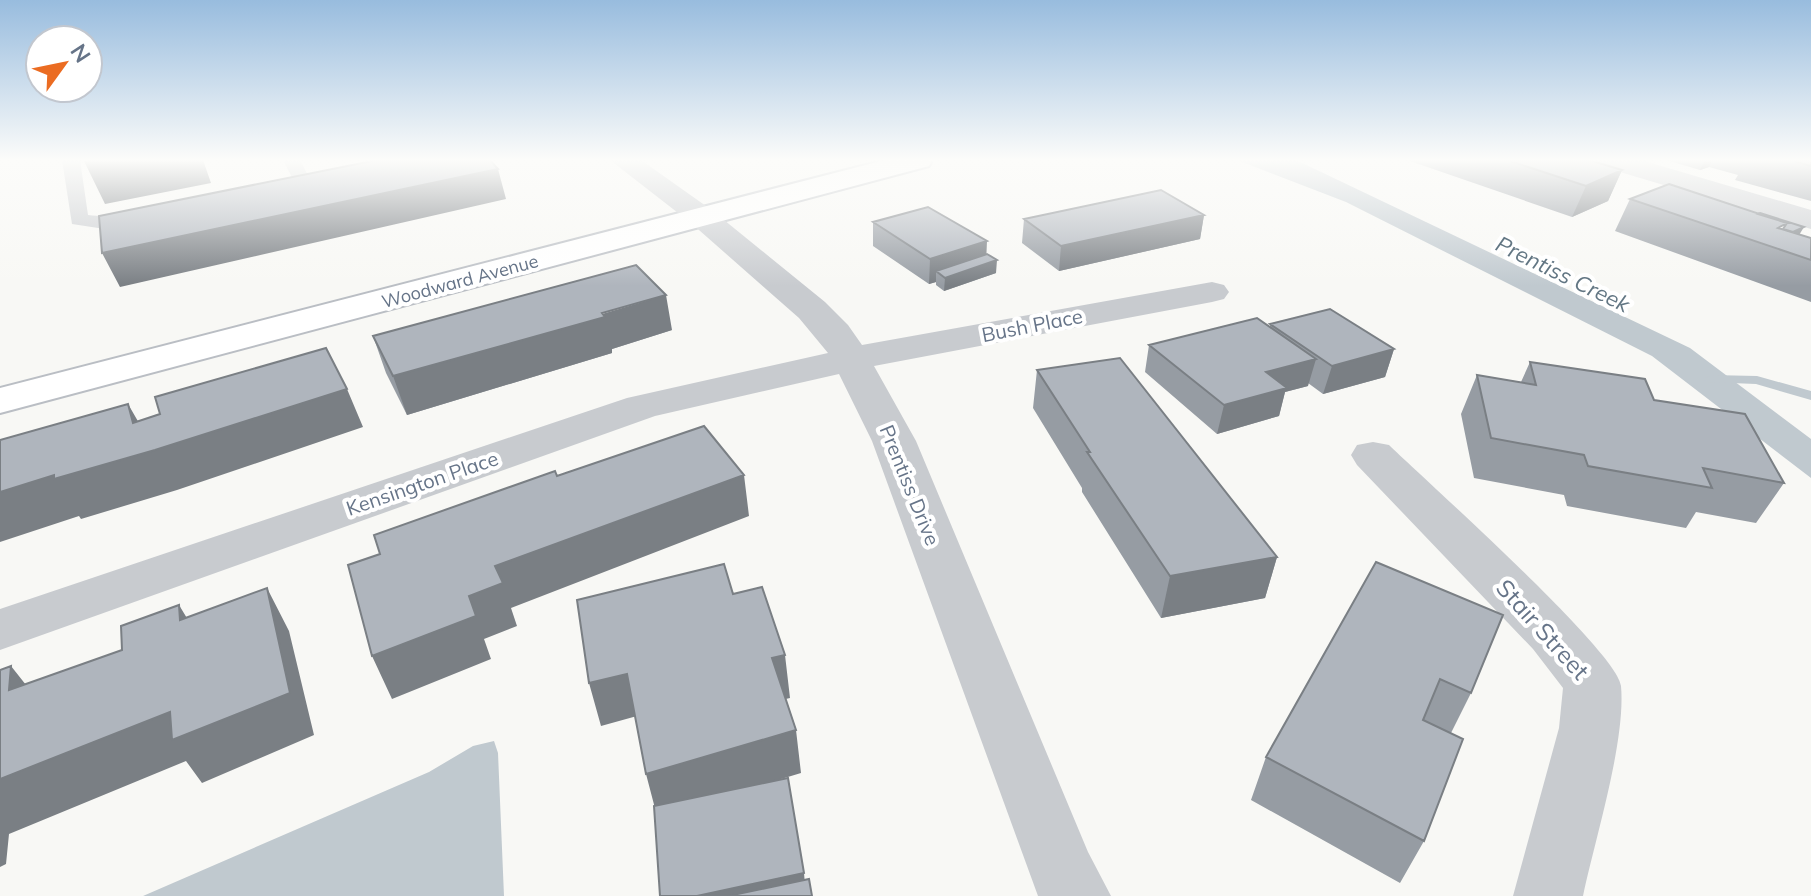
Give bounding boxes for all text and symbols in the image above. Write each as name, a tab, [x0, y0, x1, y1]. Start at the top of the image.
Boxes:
north arrow	[24, 24, 104, 104]
text: N	[65, 39, 97, 68]
water label: Prentiss Creek	[1491, 230, 1635, 319]
street label: Woodward Avenue	[379, 249, 541, 313]
street label: Bush Place	[979, 303, 1085, 347]
street label: Prentiss Drive	[874, 421, 946, 549]
street label: Kensington Place	[343, 445, 501, 521]
street label: Stair Street	[1490, 573, 1596, 685]

